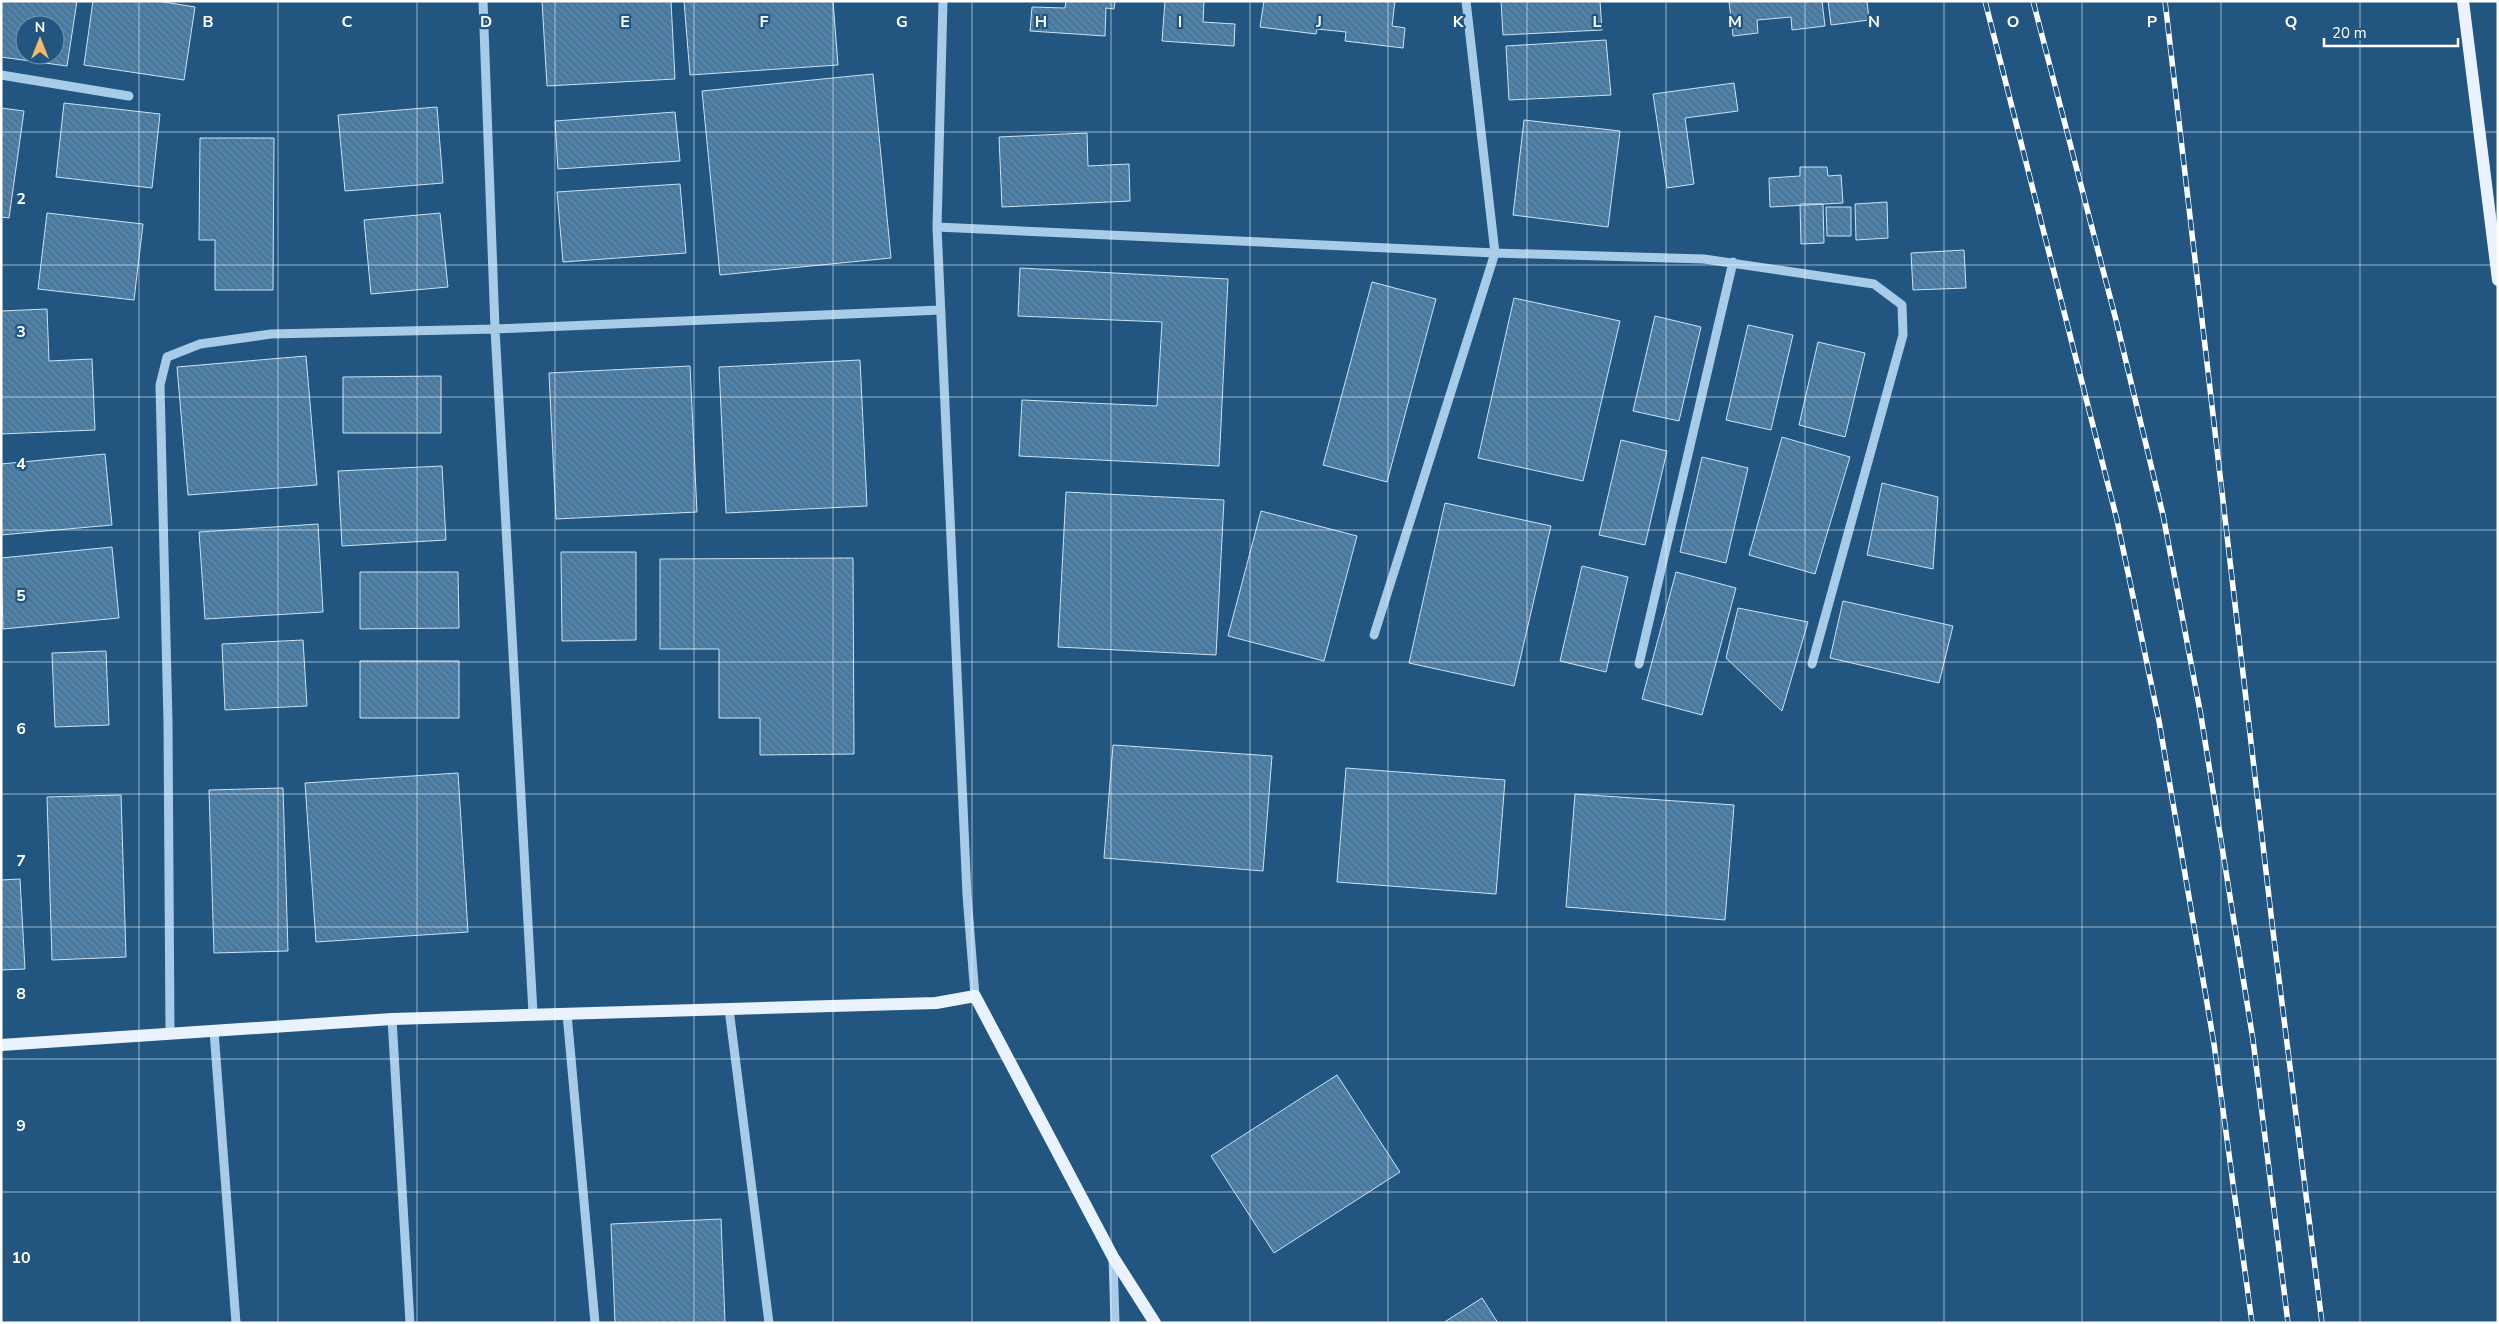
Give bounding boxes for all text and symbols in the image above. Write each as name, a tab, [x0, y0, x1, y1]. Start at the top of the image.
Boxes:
text: B	[202, 11, 214, 33]
text: C	[342, 11, 353, 33]
text: D	[480, 11, 492, 33]
text: E	[620, 11, 630, 33]
text: F	[760, 11, 769, 33]
text: G	[896, 11, 908, 33]
text: H	[1035, 11, 1047, 33]
text: I	[1178, 11, 1182, 33]
text: J	[1315, 11, 1322, 33]
text: K	[1453, 11, 1465, 33]
text: L	[1593, 11, 1602, 33]
text: M	[1728, 11, 1742, 33]
text: N	[1868, 11, 1880, 33]
text: O	[2007, 11, 2019, 33]
text: P	[2147, 11, 2157, 33]
text: Q	[2285, 11, 2297, 33]
north arrow	[15, 15, 65, 65]
scale bar	[2324, 15, 2458, 47]
text: N	[35, 18, 45, 37]
text: 20 m	[2332, 23, 2367, 43]
text: 2	[16, 188, 26, 210]
text: 3	[16, 321, 26, 343]
text: 4	[16, 453, 26, 475]
text: 5	[16, 585, 26, 607]
text: 6	[16, 718, 26, 740]
text: 7	[16, 850, 26, 872]
text: 8	[16, 983, 26, 1005]
text: 9	[16, 1115, 26, 1137]
text: 10	[11, 1247, 31, 1269]

